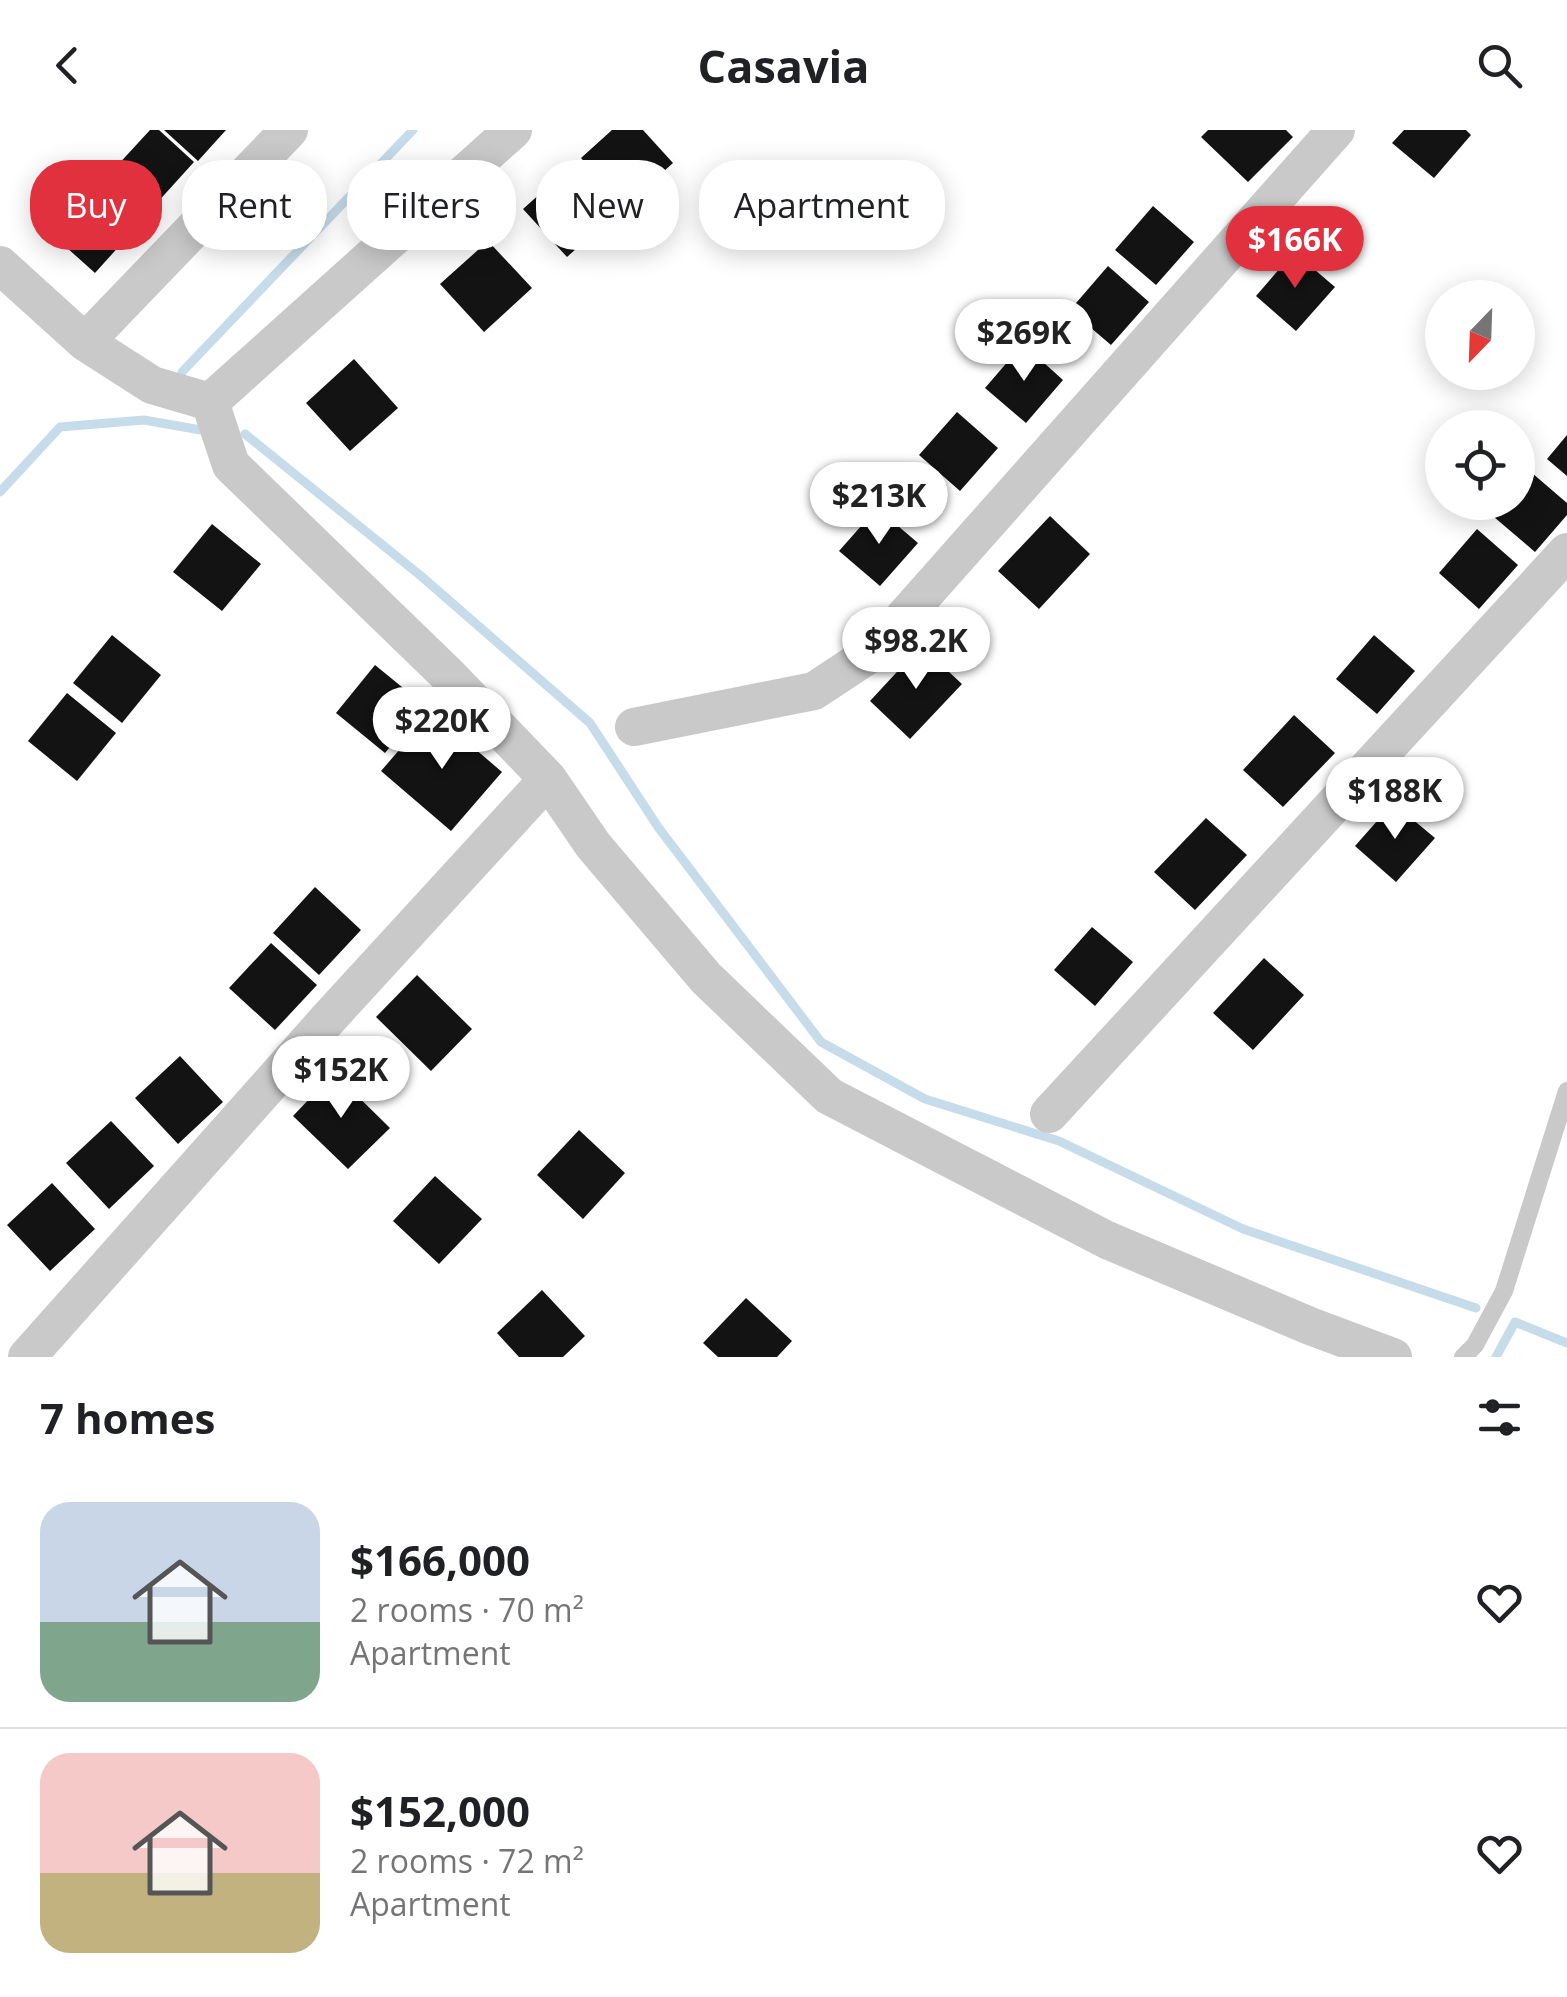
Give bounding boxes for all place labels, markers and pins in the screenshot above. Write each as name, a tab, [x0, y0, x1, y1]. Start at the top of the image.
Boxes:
pin: $166K	[1225, 206, 1365, 291]
pin: $269K	[954, 299, 1094, 384]
pin: $213K	[809, 462, 949, 547]
pin: $98.2K	[835, 607, 997, 692]
pin: $220K	[372, 687, 512, 772]
pin: $188K	[1325, 757, 1465, 842]
pin: $152K	[271, 1036, 411, 1121]

